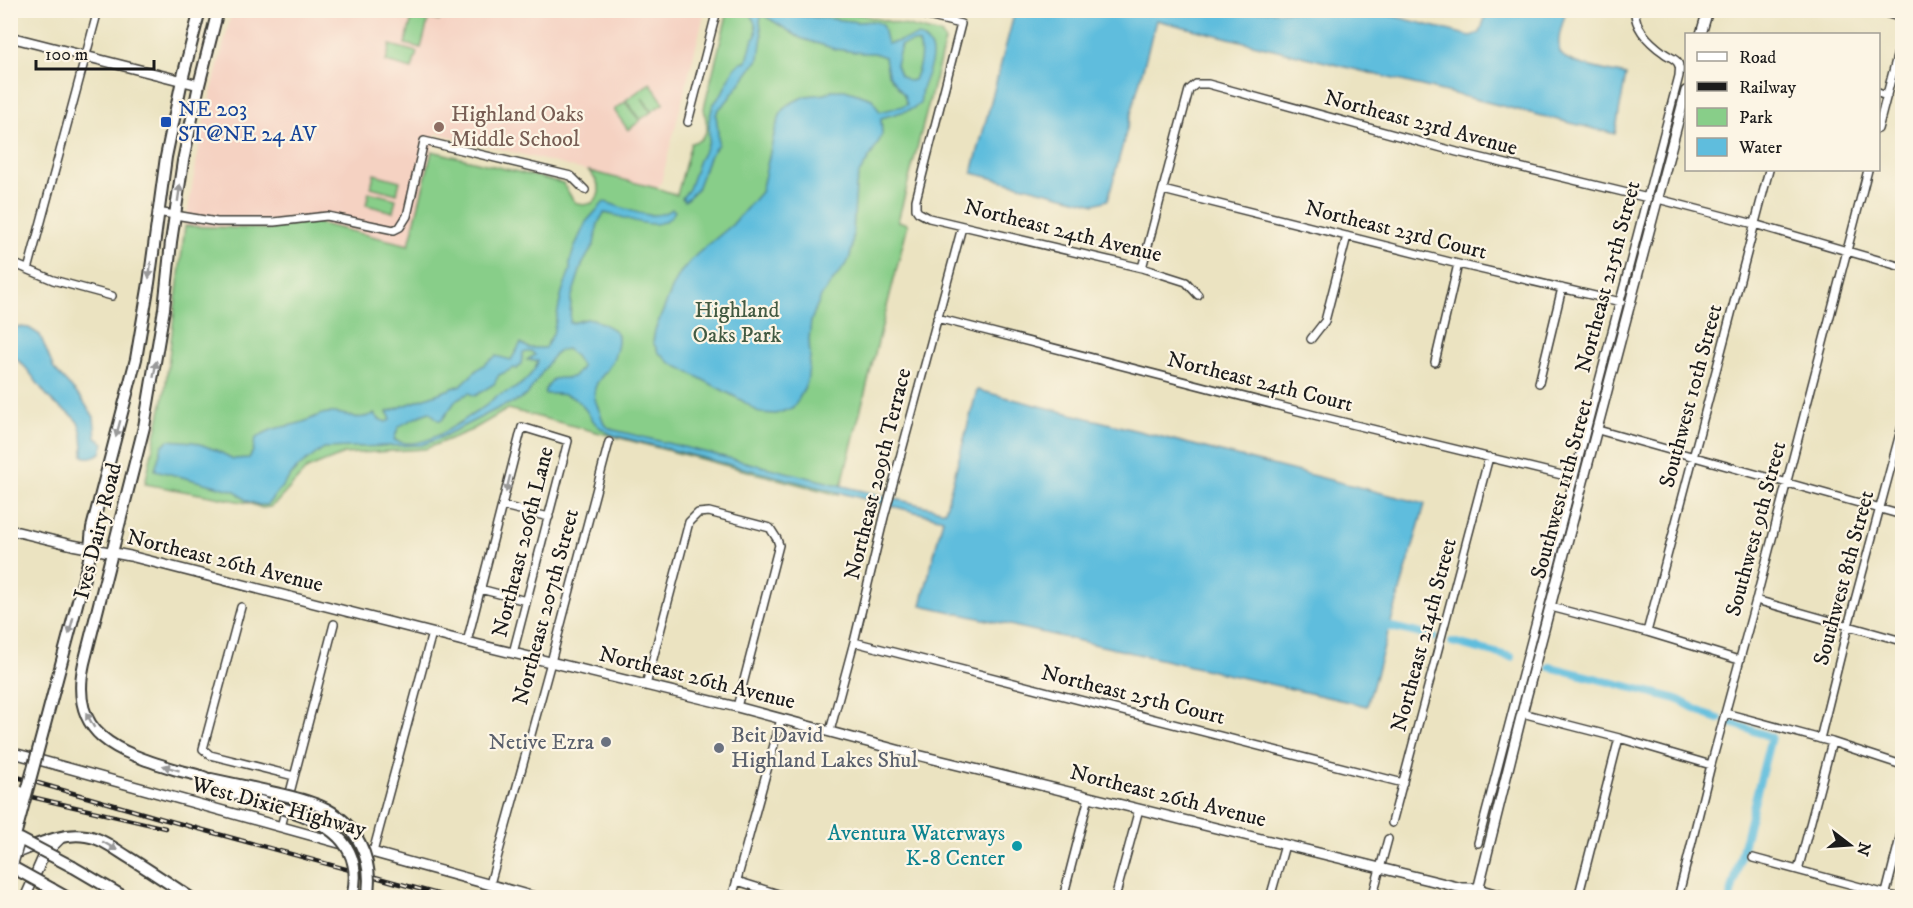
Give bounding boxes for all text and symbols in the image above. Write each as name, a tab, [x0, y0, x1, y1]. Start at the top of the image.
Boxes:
scale bar	[36, 33, 154, 71]
legend	[1685, 33, 1880, 171]
text: 100 m	[45, 44, 88, 66]
text: Road	[1739, 47, 1776, 69]
text: Railway	[1739, 77, 1797, 99]
street label: Northeast 23rd Avenue	[1322, 84, 1520, 162]
place label: NE 203 ST@NE 24 AV	[178, 96, 318, 148]
place label: Highland Oaks Middle School	[451, 101, 584, 153]
text: Park	[1739, 107, 1773, 129]
marker: NE 203 ST@NE 24 AV	[159, 115, 173, 129]
marker: Highland Oaks Middle School	[432, 120, 446, 134]
text: Water	[1738, 137, 1782, 159]
street label: Northeast 215th Street	[1569, 178, 1647, 376]
one-way arrow	[174, 183, 183, 202]
street label: Northeast 24th Avenue	[961, 193, 1165, 269]
street label: Northeast 23rd Court	[1302, 194, 1490, 266]
one-way arrow	[146, 261, 155, 280]
park label: Highland Oaks Park	[693, 297, 782, 349]
street label: Southwest 10th Street	[1654, 301, 1728, 491]
street label: Northeast 24th Court	[1164, 346, 1356, 418]
one-way arrow	[150, 359, 159, 378]
street label: Northeast 209th Terrace	[839, 365, 917, 583]
street label: Southwest 11th Street	[1525, 396, 1599, 582]
one-way arrow	[113, 420, 123, 439]
street label: Southwest 9th Street	[1720, 439, 1792, 619]
street label: Northeast 206th Lane	[486, 444, 560, 640]
street label: Ives Dairy Road	[68, 460, 128, 602]
one-way arrow	[503, 474, 513, 493]
street label: Southwest 8th Street	[1808, 488, 1880, 668]
street label: Northeast 207th Street	[507, 506, 585, 708]
street label: Northeast 26th Avenue	[124, 524, 326, 598]
street label: Northeast 214th Street	[1385, 535, 1463, 735]
one-way arrow	[66, 616, 76, 635]
street label: Northeast 26th Avenue	[596, 641, 798, 715]
street label: Northeast 25th Court	[1038, 659, 1228, 731]
one-way arrow	[85, 712, 95, 729]
place label: Beit David Highland Lakes Shul	[731, 722, 918, 774]
place label: Netive Ezra	[488, 729, 595, 756]
marker: Netive Ezra	[599, 735, 613, 749]
marker: Beit David Highland Lakes Shul	[712, 741, 726, 755]
street label: Northeast 26th Avenue	[1067, 759, 1269, 833]
one-way arrow	[162, 763, 180, 772]
street label: West Dixie Highway	[188, 770, 370, 843]
north arrow	[1820, 815, 1880, 875]
place label: Aventura Waterways K-8 Center	[828, 820, 1006, 872]
marker: Aventura Waterways K-8 Center	[1010, 839, 1024, 853]
text: N	[1852, 840, 1875, 858]
one-way arrow	[102, 841, 119, 851]

